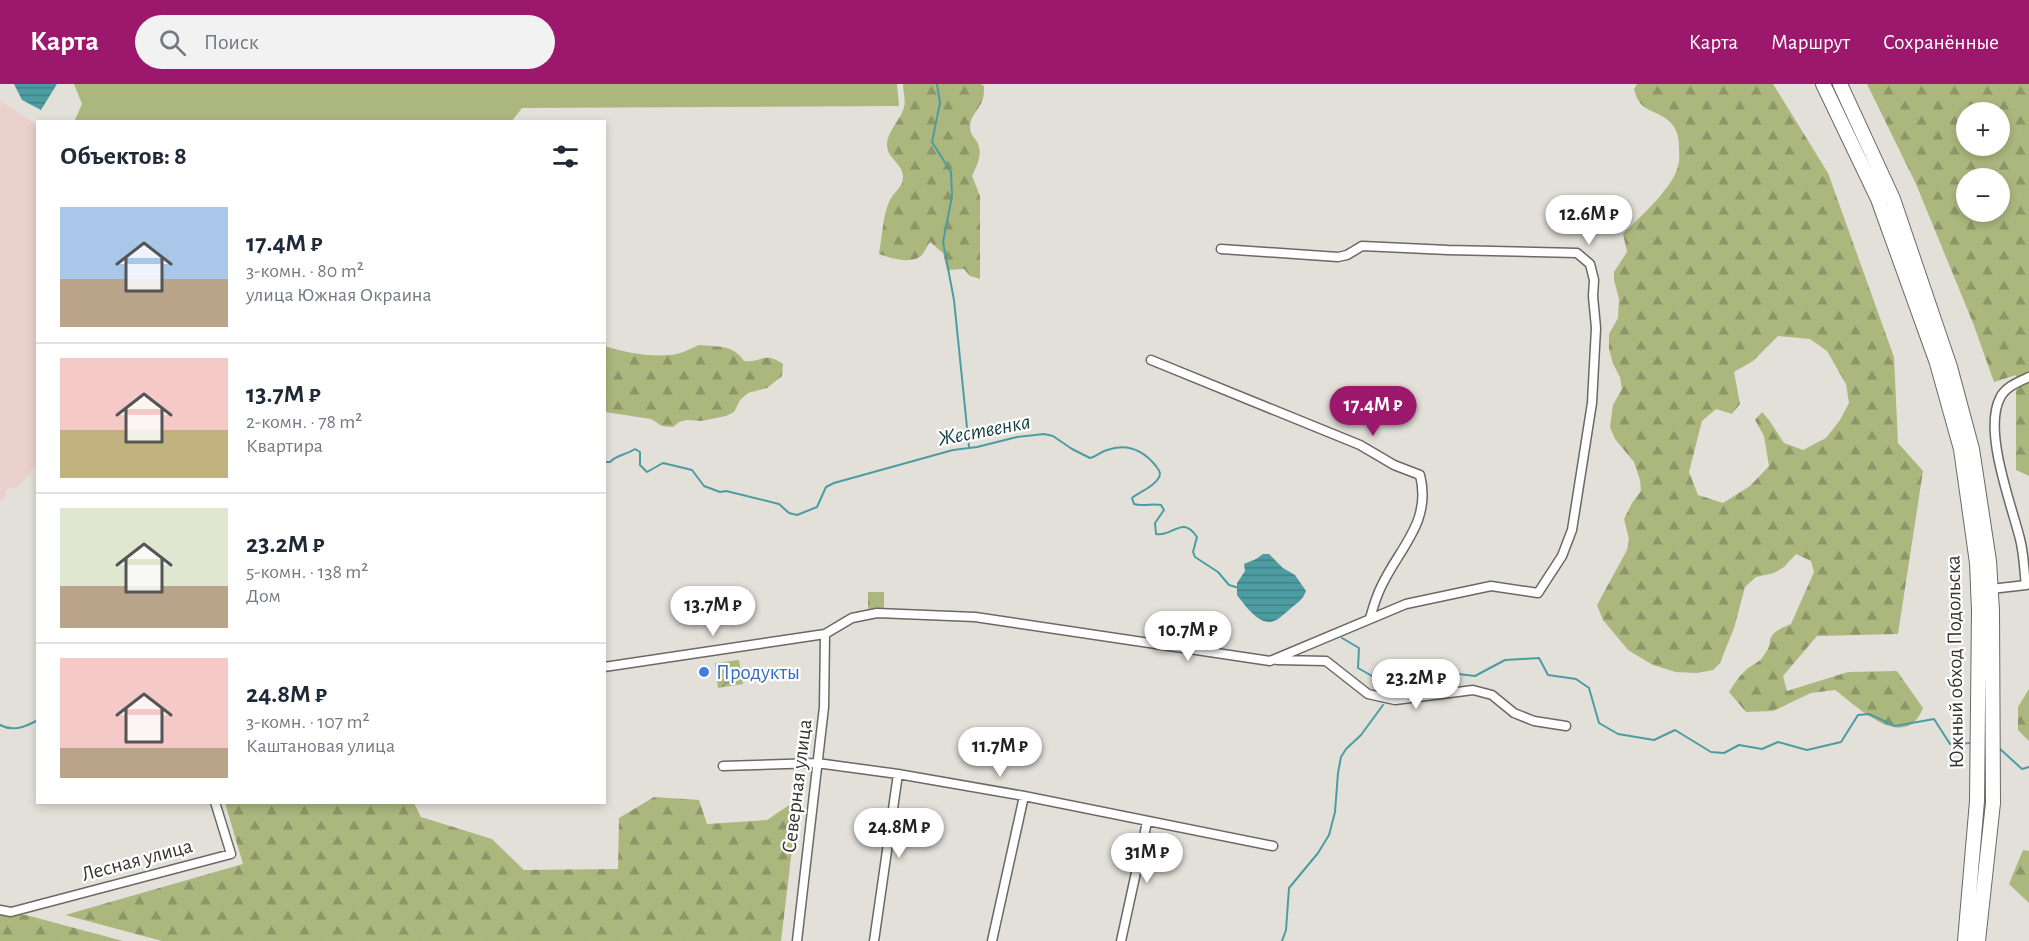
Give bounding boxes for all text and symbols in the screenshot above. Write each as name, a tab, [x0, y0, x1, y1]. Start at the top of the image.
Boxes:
search box	[135, 15, 555, 69]
icon: search	[156, 26, 189, 59]
text: Карта	[30, 28, 99, 56]
text: Поиск	[204, 31, 259, 53]
text: Карта	[1689, 32, 1738, 53]
text: Маршрут	[1771, 32, 1850, 53]
text: Сохранённые	[1883, 32, 1999, 53]
map controls	[1956, 102, 2010, 222]
button: +	[1956, 102, 2010, 156]
icon: filters	[549, 140, 582, 173]
text: Объектов: 8	[60, 143, 187, 169]
button: −	[1956, 168, 2010, 222]
pin: 12.6M ₽	[1534, 195, 1644, 246]
text: 12.6M ₽	[1559, 204, 1619, 224]
text: 17.4M ₽	[246, 230, 322, 256]
icon: home	[108, 231, 180, 303]
text: 3-комн. · 80 m²	[246, 261, 364, 281]
text: улица Южная Окраина	[246, 285, 432, 305]
text: 13.7M ₽	[246, 381, 321, 407]
icon: home	[108, 382, 180, 454]
pin: 17.4M ₽	[1318, 386, 1428, 437]
text: 17.4M ₽	[1344, 395, 1402, 415]
water label: Жественка	[936, 410, 1032, 450]
text: 2-комн. · 78 m²	[246, 412, 362, 432]
text: Квартира	[246, 436, 323, 456]
text: 23.2M ₽	[246, 531, 324, 557]
icon: home	[108, 532, 180, 604]
street label: Южный обход Подольска	[1943, 555, 1967, 769]
text: 5-комн. · 138 m²	[246, 562, 368, 582]
text: Дом	[246, 586, 281, 606]
pin: 13.7M ₽	[658, 586, 768, 637]
text: 13.7M ₽	[684, 595, 742, 615]
pin: 10.7M ₽	[1133, 611, 1243, 662]
text: 10.7M ₽	[1158, 620, 1218, 640]
pin: 23.2M ₽	[1361, 659, 1471, 710]
place label: Продукты	[716, 662, 800, 683]
marker: Продукты	[697, 665, 711, 679]
text: 23.2M ₽	[1386, 668, 1446, 688]
text: 24.8M ₽	[246, 681, 327, 707]
icon: home	[108, 682, 180, 754]
text: 3-комн. · 107 m²	[246, 712, 369, 732]
street label: Северная улица	[778, 717, 816, 854]
pin: 11.7M ₽	[945, 727, 1055, 778]
text: Каштановая улица	[246, 736, 395, 756]
text: 11.7M ₽	[972, 736, 1028, 756]
pin: 24.8M ₽	[844, 808, 954, 859]
text: 24.8M ₽	[868, 817, 930, 837]
pin: 31M ₽	[1105, 833, 1189, 884]
street label: Лесная улица	[79, 835, 195, 885]
text: 31M ₽	[1125, 842, 1169, 862]

